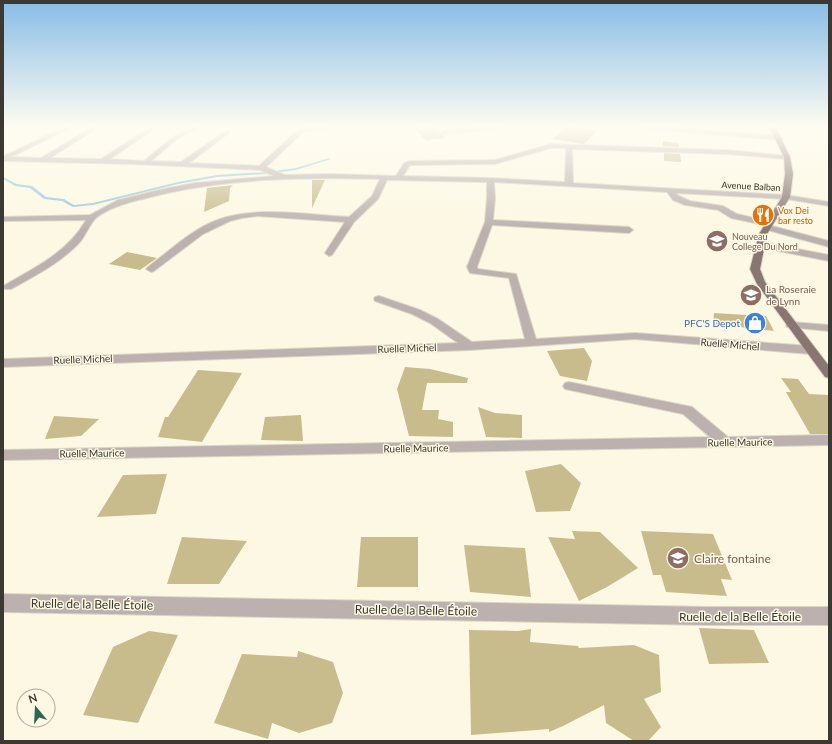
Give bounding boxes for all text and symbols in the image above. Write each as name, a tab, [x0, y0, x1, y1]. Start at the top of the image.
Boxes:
street label: Avenue Balban	[721, 179, 781, 193]
restaurant icon: Vox Dei bar resto	[750, 202, 776, 228]
place label: Vox Dei bar resto	[778, 205, 813, 226]
school or university icon: Nouveau College Du Nord	[704, 228, 730, 254]
place label: Nouveau College Du Nord	[732, 231, 798, 252]
school or university icon: La Roseraie de Lynn	[738, 282, 764, 308]
place label: La Roseraie de Lynn	[766, 283, 816, 307]
shop icon: PFC'S Depot	[742, 310, 768, 336]
place label: PFC'S Depot	[684, 317, 740, 329]
street label: Ruelle Michel	[700, 335, 760, 353]
street label: Ruelle Michel	[377, 341, 437, 355]
street label: Ruelle Michel	[53, 352, 113, 366]
street label: Ruelle Maurice	[707, 435, 773, 449]
street label: Ruelle Maurice	[383, 441, 449, 455]
street label: Ruelle Maurice	[59, 446, 125, 460]
school or university icon: Claire fontaine	[665, 545, 691, 571]
place label: Claire fontaine	[694, 551, 771, 566]
street label: Ruelle de la Belle Étoile	[31, 595, 153, 613]
street label: Ruelle de la Belle Étoile	[355, 601, 477, 619]
street label: Ruelle de la Belle Étoile	[679, 609, 801, 624]
north arrow	[16, 688, 56, 728]
text: N	[27, 691, 39, 706]

